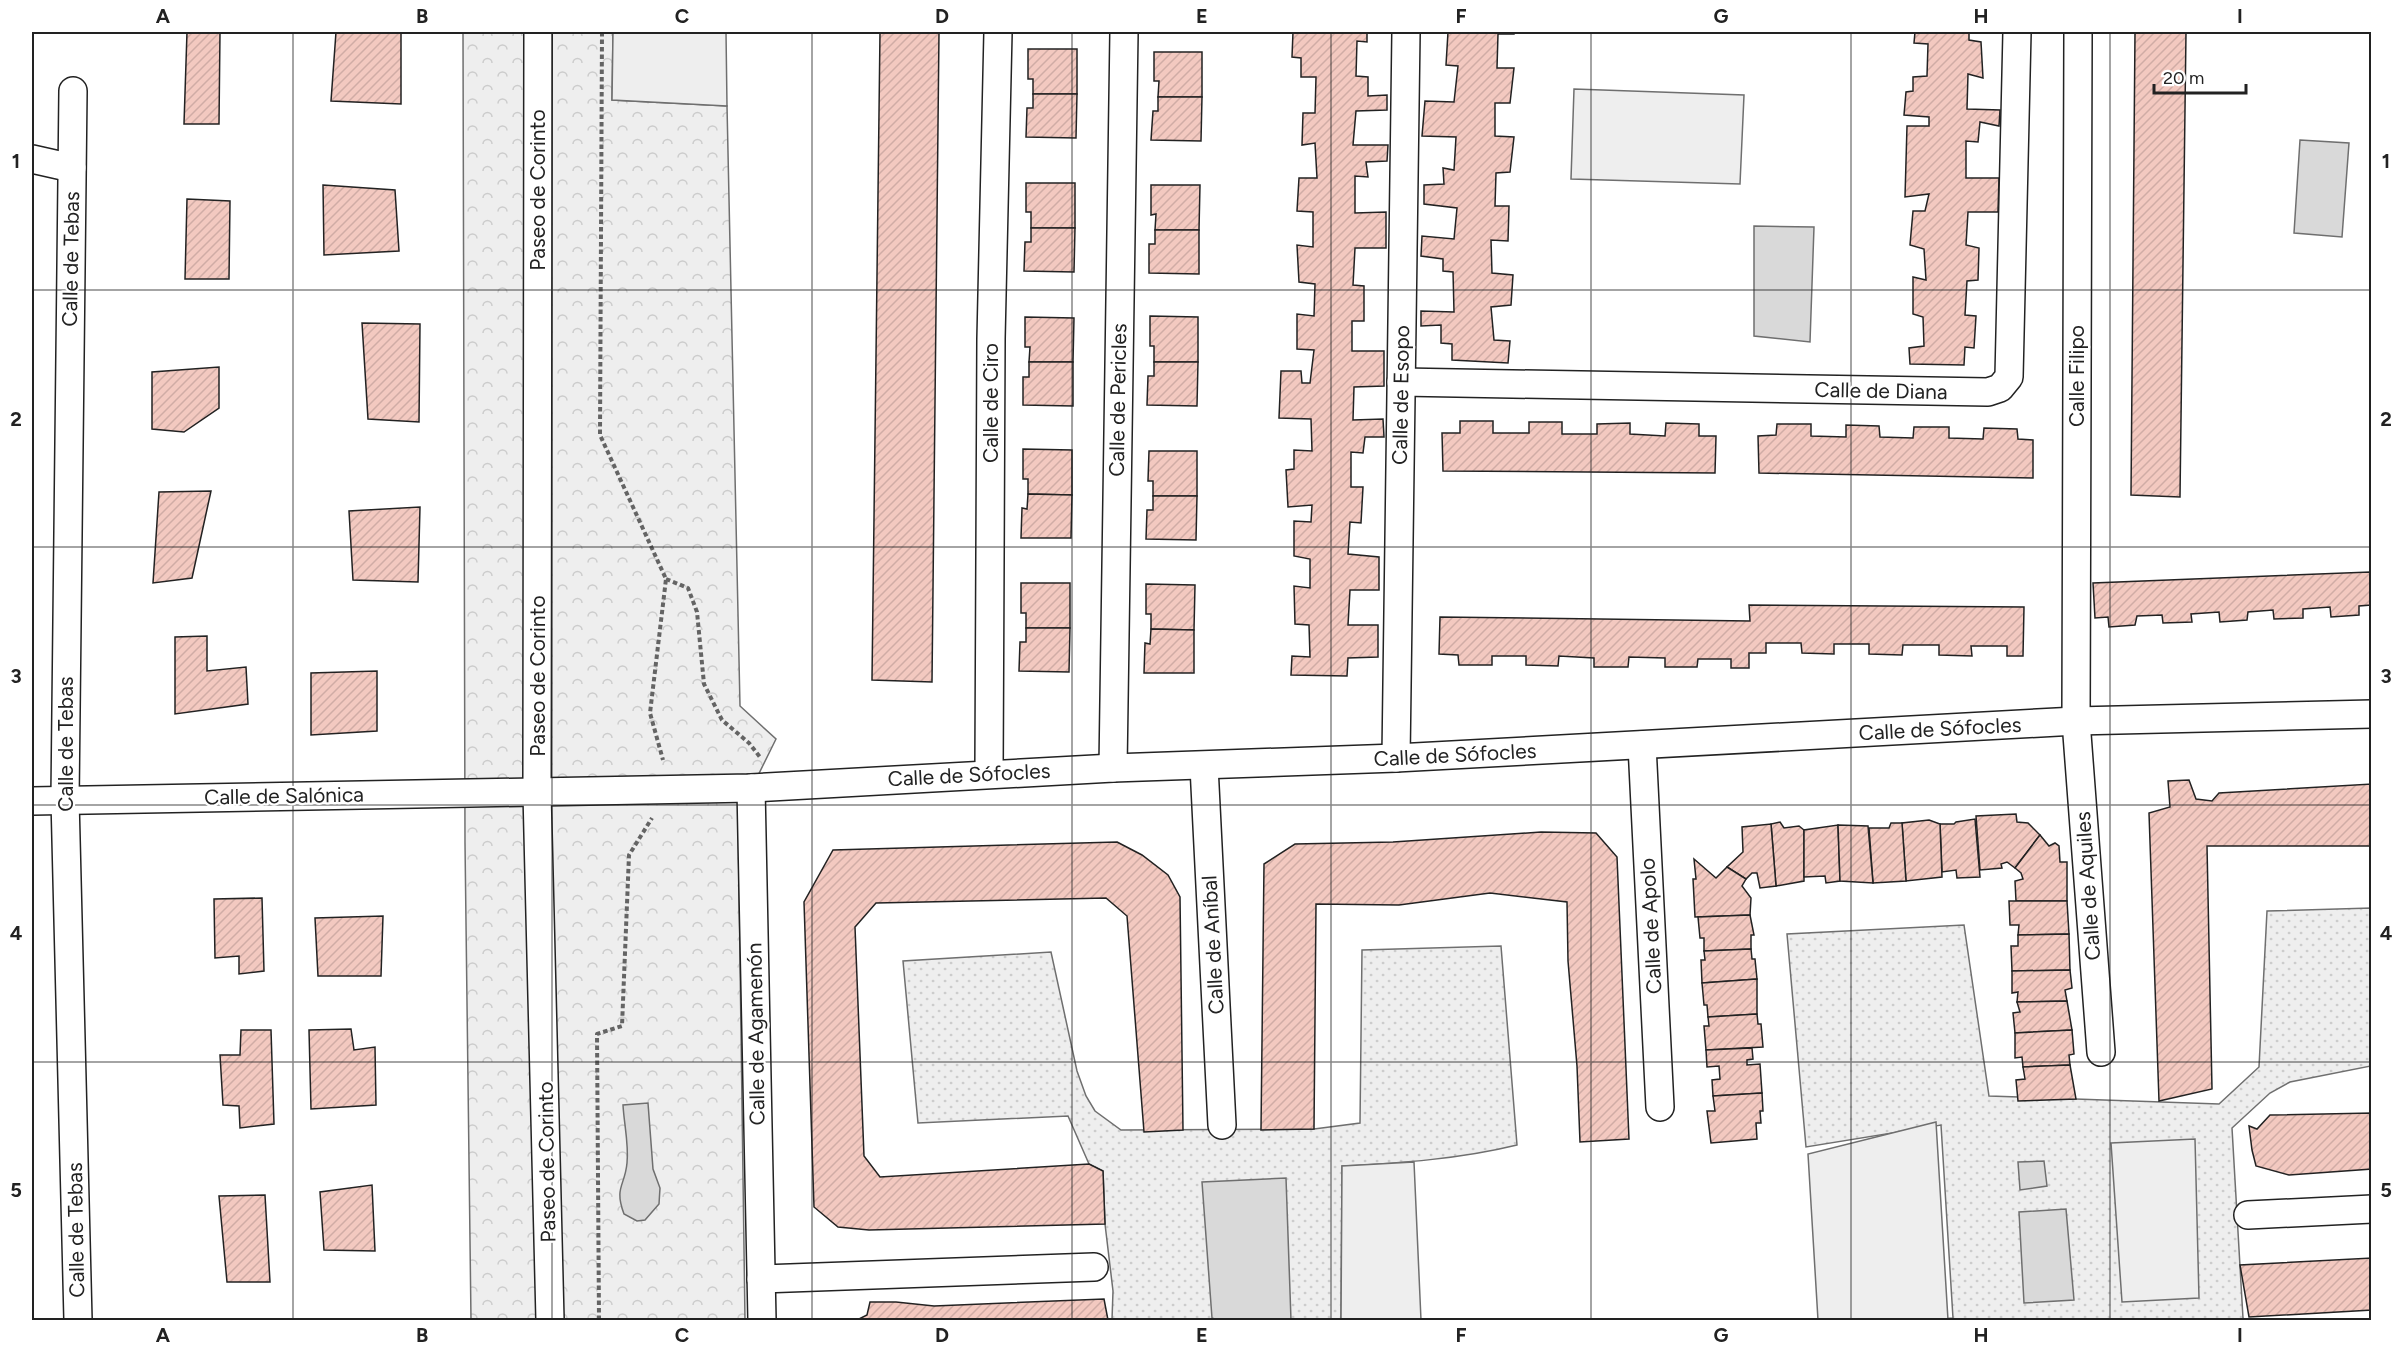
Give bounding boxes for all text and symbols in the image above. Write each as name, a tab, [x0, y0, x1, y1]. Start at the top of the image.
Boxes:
text: A	[156, 4, 171, 28]
text: B	[416, 4, 428, 28]
text: C	[675, 4, 689, 28]
text: D	[935, 4, 949, 28]
text: E	[1196, 4, 1208, 28]
text: F	[1455, 4, 1467, 28]
text: G	[1714, 4, 1729, 28]
text: H	[1974, 4, 1989, 28]
text: I	[2237, 4, 2243, 28]
scale bar	[2154, 57, 2246, 95]
text: 20 m	[2163, 67, 2204, 89]
street label: Paseo de Corinto	[525, 109, 550, 271]
text: 1	[12, 149, 20, 173]
text: 1	[2382, 149, 2390, 173]
street label: Calle de Tebas	[57, 191, 84, 327]
street label: Calle de Pericles	[1104, 323, 1131, 477]
street label: Calle de Esopo	[1387, 325, 1414, 465]
street label: Calle Filipo	[2064, 325, 2089, 427]
street label: Calle de Ciro	[978, 343, 1003, 463]
street label: Calle de Diana	[1814, 377, 1948, 404]
text: 2	[10, 407, 22, 431]
text: 2	[2380, 407, 2392, 431]
street label: Paseo de Corinto	[525, 595, 550, 757]
text: 3	[10, 664, 22, 688]
text: 3	[2380, 664, 2392, 688]
street label: Calle de Tebas	[53, 676, 78, 812]
street label: Calle de Sófocles	[1858, 712, 2022, 745]
street label: Calle de Sófocles	[1373, 738, 1537, 771]
street label: Calle de Sófocles	[887, 758, 1051, 791]
street label: Calle de Salónica	[204, 782, 364, 809]
street label: Calle de Aquiles	[2070, 811, 2105, 961]
street label: Calle de Apolo	[1634, 857, 1667, 995]
street label: Calle de Aníbal	[1196, 875, 1229, 1015]
text: 4	[10, 921, 23, 945]
text: 4	[2380, 921, 2393, 945]
street label: Calle de Agamenón	[741, 942, 770, 1126]
street label: Paseo de Corinto	[533, 1081, 560, 1243]
street label: Calle de Tebas	[62, 1162, 89, 1298]
text: 5	[10, 1178, 22, 1202]
text: 5	[2380, 1178, 2392, 1202]
text: A	[156, 1323, 171, 1347]
text: B	[416, 1323, 428, 1347]
text: C	[675, 1323, 689, 1347]
text: D	[935, 1323, 949, 1347]
text: E	[1196, 1323, 1208, 1347]
text: F	[1455, 1323, 1467, 1347]
text: G	[1714, 1323, 1729, 1347]
text: H	[1974, 1323, 1989, 1347]
text: I	[2237, 1323, 2243, 1347]

